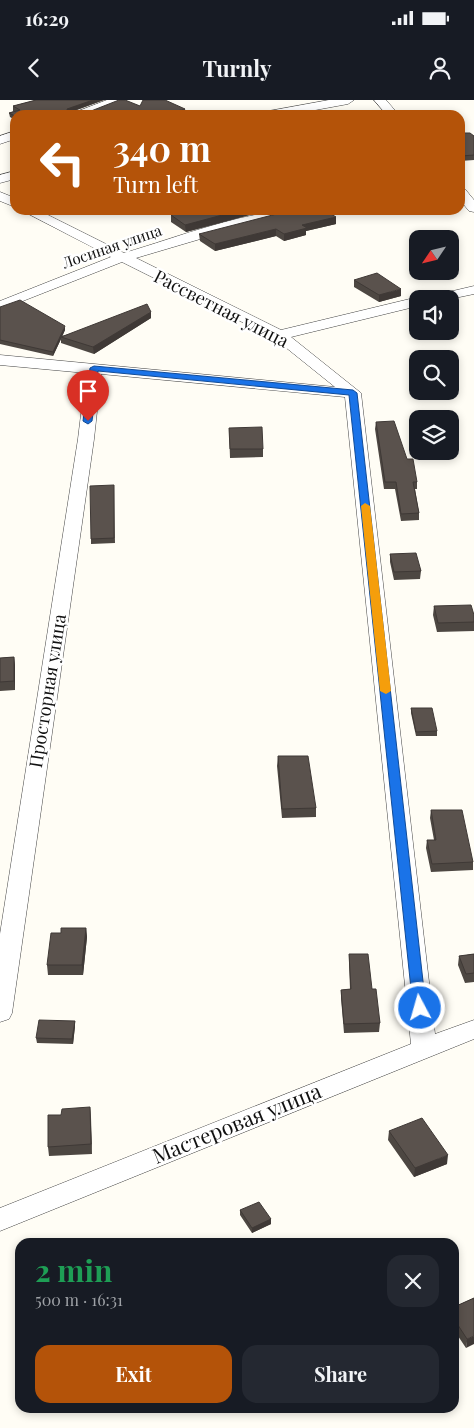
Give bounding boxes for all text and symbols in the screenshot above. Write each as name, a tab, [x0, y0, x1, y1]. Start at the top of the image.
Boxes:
text: 16:29	[25, 5, 69, 31]
text: Turnly	[202, 53, 272, 83]
icon: back	[20, 54, 48, 82]
icon: person	[426, 54, 454, 82]
text: 340 m	[113, 124, 211, 171]
icon: left	[30, 130, 95, 195]
text: Turn left	[113, 169, 198, 199]
street label: Лосиная улица	[58, 220, 165, 273]
north arrow	[409, 230, 459, 280]
map controls	[409, 230, 459, 460]
street label: Рассветная улица	[150, 264, 293, 353]
button: sound	[409, 290, 459, 340]
button: search	[409, 350, 459, 400]
pin	[67, 370, 109, 421]
icon: arrive	[74, 377, 102, 405]
button: layers	[409, 410, 459, 460]
street label: Просторная улица	[23, 612, 71, 770]
position arrow	[393, 981, 445, 1033]
street label: Мастеровая улица	[148, 1075, 325, 1169]
text: 2 min	[35, 1250, 112, 1290]
button: close	[387, 1255, 439, 1307]
text: 500 m · 16:31	[35, 1289, 123, 1310]
button: Exit	[35, 1345, 232, 1403]
button: Share	[242, 1345, 439, 1403]

